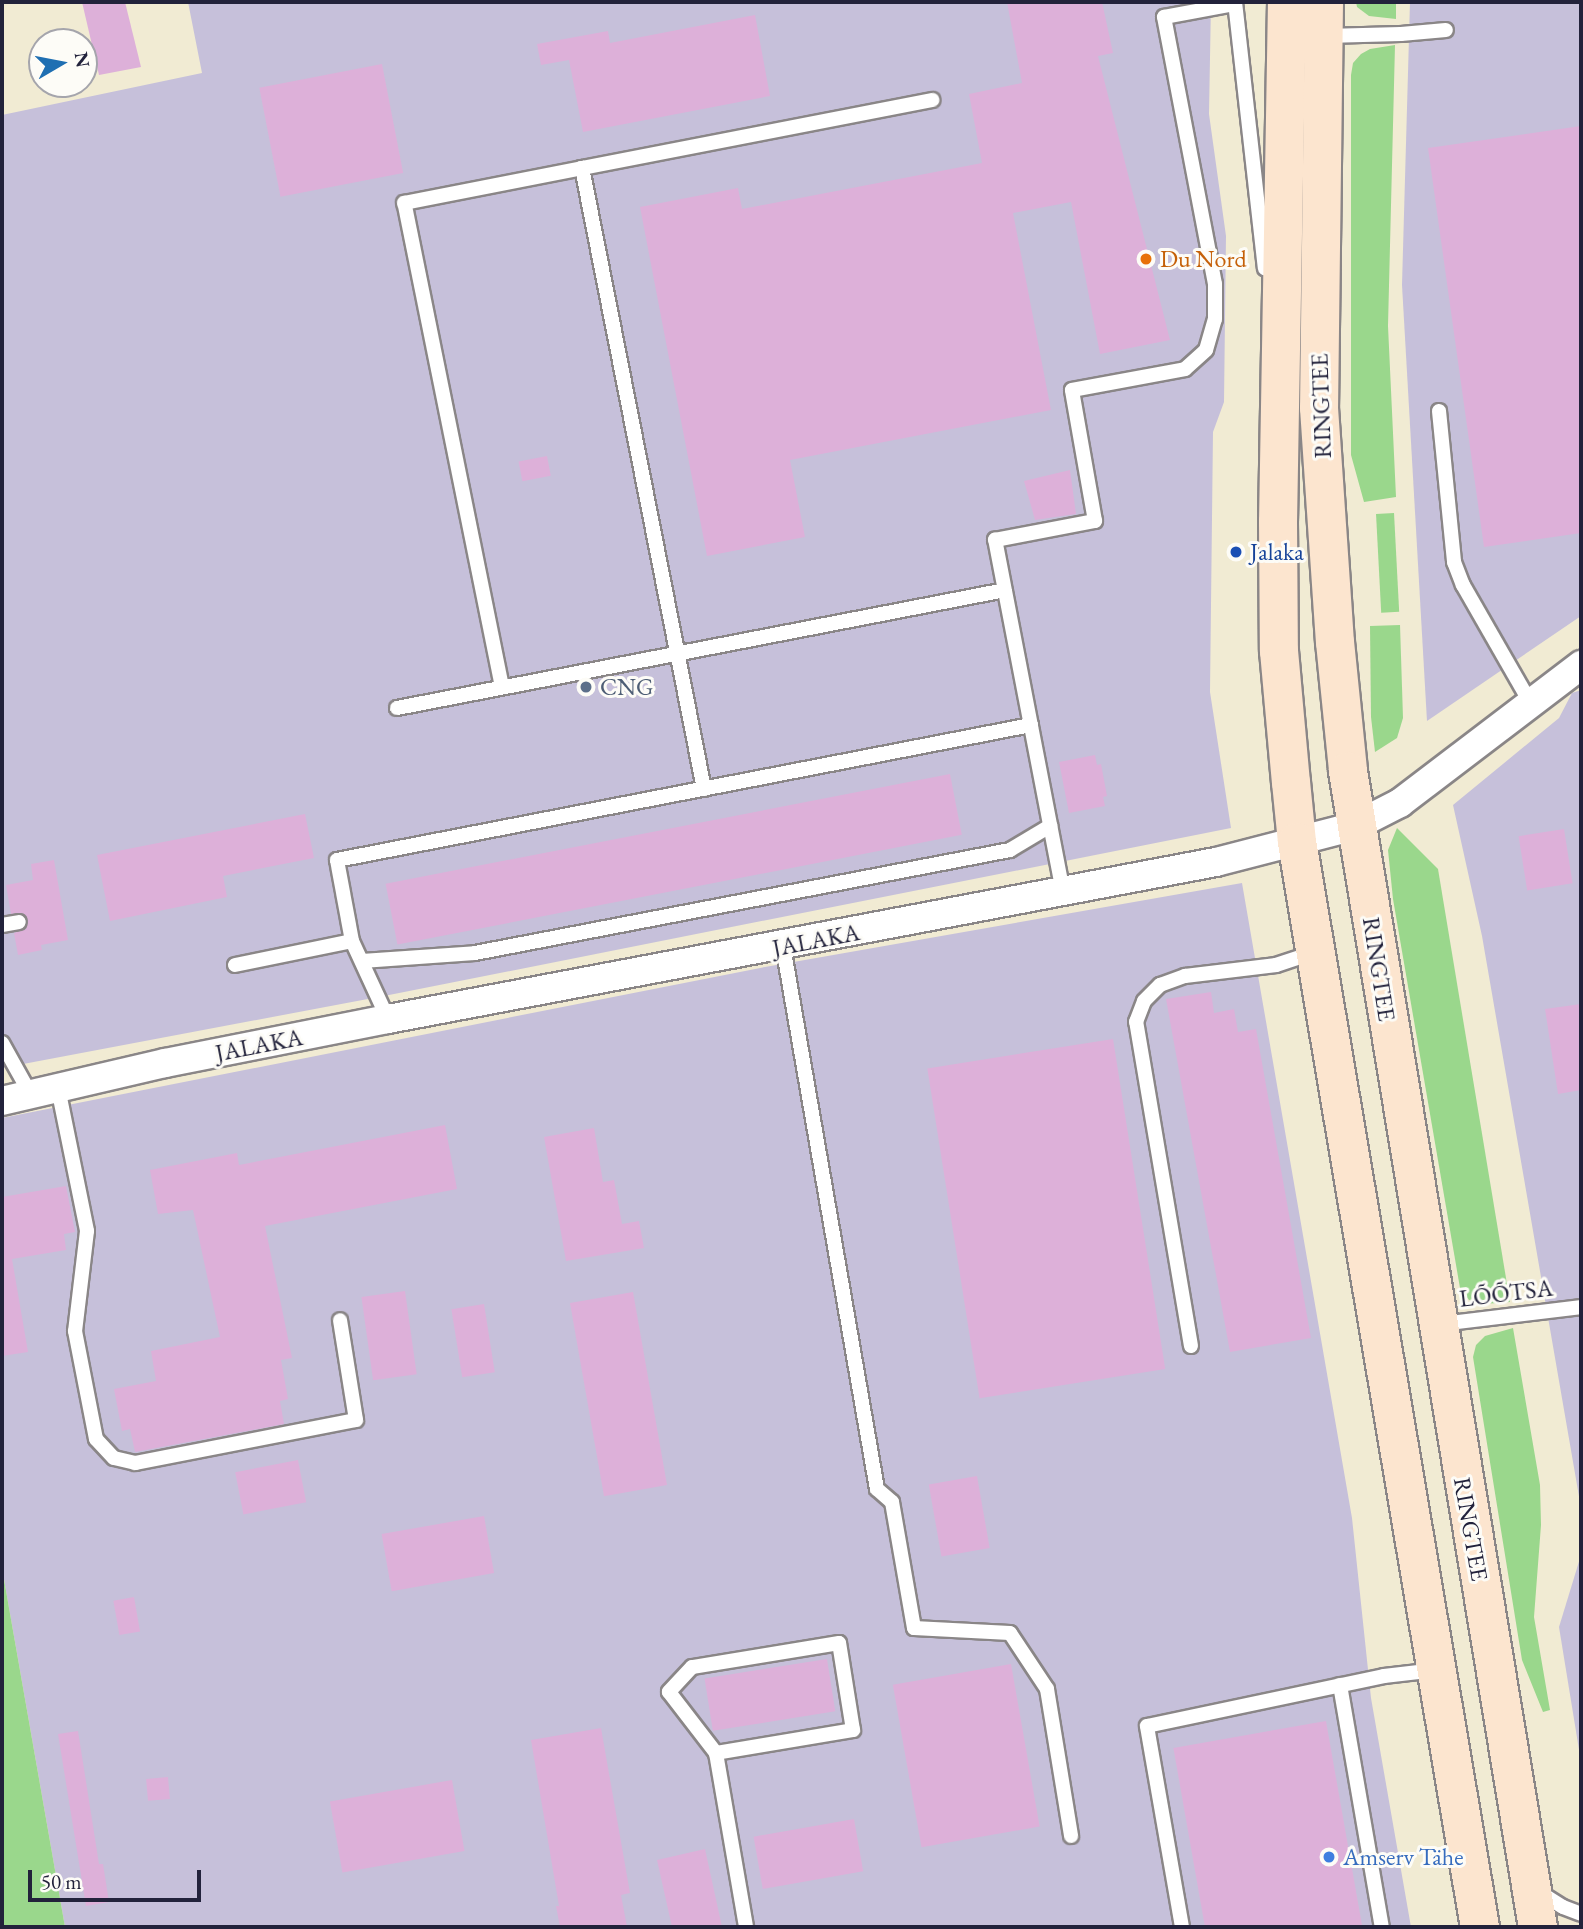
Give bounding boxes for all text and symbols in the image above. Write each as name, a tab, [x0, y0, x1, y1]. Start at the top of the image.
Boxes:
north arrow	[28, 28, 98, 98]
text: N	[69, 50, 96, 69]
place label: Du Nord	[1160, 245, 1247, 273]
marker: Du Nord	[1138, 251, 1154, 267]
street label: RINGTEE	[1305, 353, 1337, 459]
place label: Jalaka	[1250, 538, 1304, 566]
marker: Jalaka	[1228, 544, 1244, 560]
place label: CNG	[600, 673, 654, 701]
marker: CNG	[578, 679, 594, 695]
street label: RINGTEE	[1357, 915, 1401, 1023]
street label: JALAKA	[770, 917, 862, 963]
street label: JALAKA	[213, 1022, 305, 1068]
street label: LÕÕTSA	[1458, 1273, 1554, 1313]
street label: RINGTEE	[1448, 1475, 1494, 1583]
place label: Amserv Tähe	[1343, 1843, 1464, 1871]
marker: Amserv Tähe	[1321, 1849, 1337, 1865]
scale bar	[32, 1856, 205, 1900]
text: 50 m	[41, 1868, 82, 1895]

